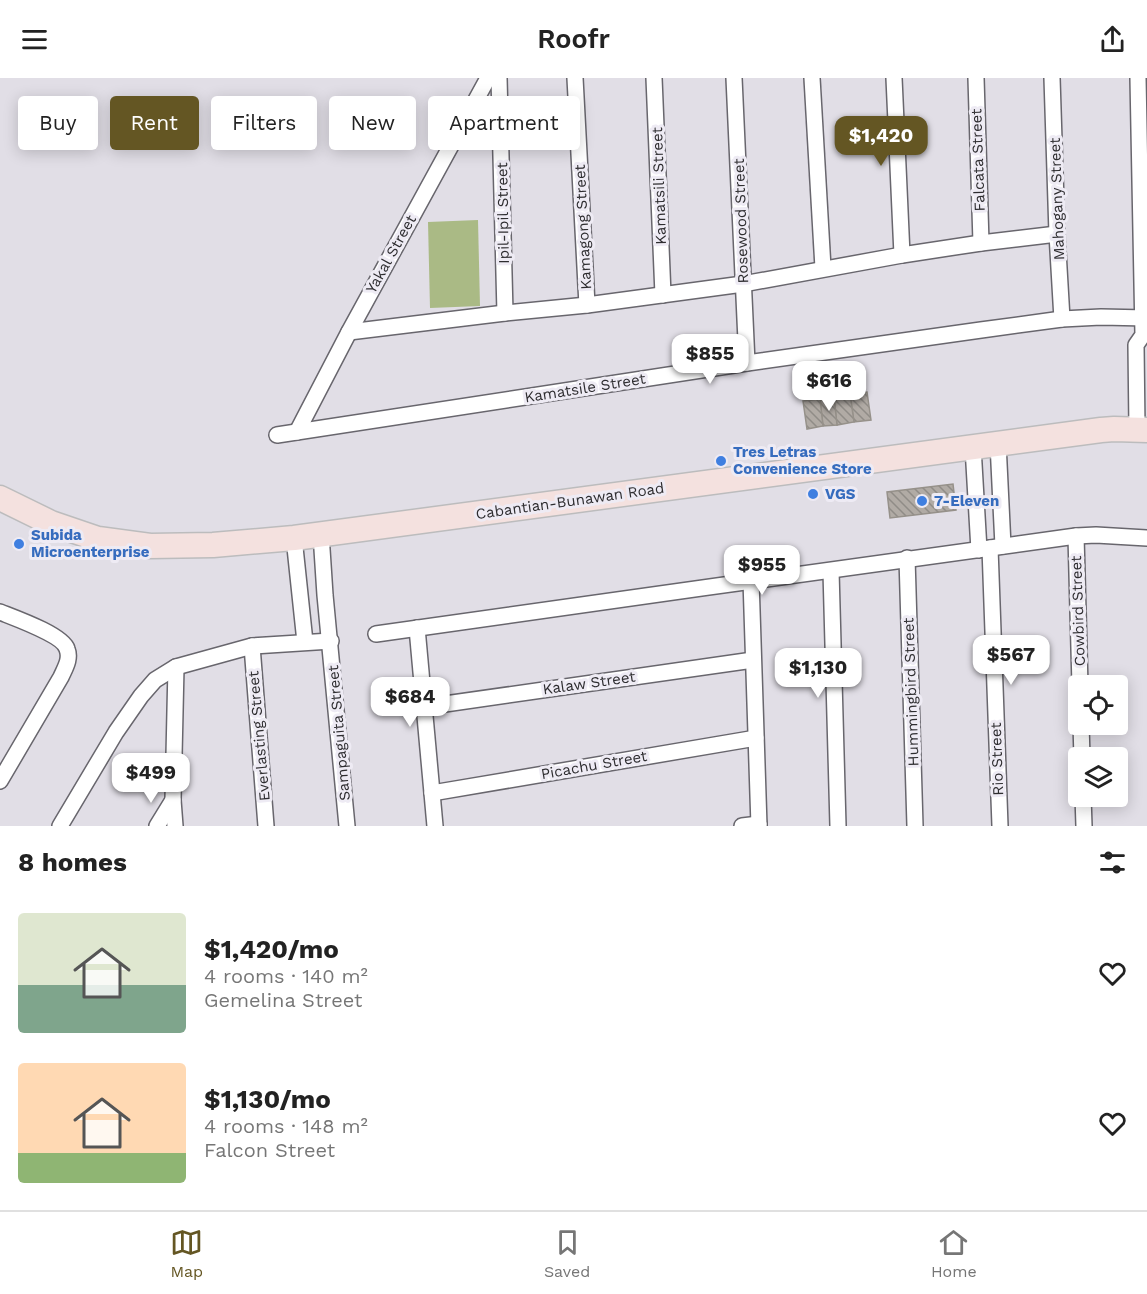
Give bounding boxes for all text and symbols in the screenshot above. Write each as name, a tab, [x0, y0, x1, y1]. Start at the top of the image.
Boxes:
icon: menu	[18, 23, 51, 56]
text: Roofr	[537, 23, 610, 55]
icon: share	[1096, 23, 1129, 56]
chip: Buy	[18, 96, 98, 150]
chip: Rent	[110, 96, 199, 150]
chip: Filters	[211, 96, 317, 150]
chip: New	[329, 96, 416, 150]
chip: Apartment	[428, 96, 580, 150]
street label: Falcata Street	[967, 108, 989, 212]
pin: $1,420	[832, 116, 930, 167]
text: $1,420	[849, 123, 913, 147]
street label: Kamatsili Street	[648, 126, 670, 245]
street label: Mahogany Street	[1046, 137, 1068, 261]
street label: Rosewood Street	[730, 157, 752, 284]
street label: Ipil-Ipil Street	[493, 161, 513, 264]
street label: Kamagong Street	[571, 163, 595, 290]
street label: Yakal Street	[362, 211, 420, 296]
pin: $855	[674, 334, 746, 385]
text: $855	[686, 341, 734, 365]
pin: $616	[793, 361, 865, 412]
text: $616	[806, 368, 852, 392]
street label: Kamatsile Street	[523, 369, 648, 406]
place label: Tres Letras Convenience Store	[733, 443, 872, 478]
marker: Tres Letras Convenience Store	[714, 454, 728, 468]
street label: Cabantian-Bunawan Road	[475, 479, 665, 523]
place label: VGS	[825, 485, 856, 503]
marker: VGS	[806, 487, 820, 501]
place label: 7-Eleven	[934, 492, 999, 510]
marker: 7-Eleven	[915, 494, 929, 508]
place label: Subida Microenterprise	[31, 526, 150, 561]
marker: Subida Microenterprise	[12, 537, 26, 551]
pin: $955	[726, 545, 798, 596]
text: $955	[738, 552, 786, 576]
street label: Cowbird Street	[1067, 555, 1089, 667]
street label: Hummingbird Street	[899, 617, 923, 767]
pin: $567	[975, 635, 1047, 686]
text: $567	[987, 642, 1035, 666]
pin: $1,130	[769, 648, 867, 699]
text: $1,130	[789, 655, 847, 679]
street label: Sampaguita Street	[324, 664, 354, 802]
street label: Kalaw Street	[541, 667, 637, 698]
street label: Everlasting Street	[244, 670, 274, 802]
map controls	[1068, 675, 1128, 807]
button: locate	[1068, 675, 1128, 735]
pin: $684	[374, 677, 446, 728]
text: $684	[385, 684, 435, 708]
street label: Rio Street	[987, 721, 1007, 796]
street label: Picachu Street	[540, 747, 649, 783]
button: layers	[1068, 747, 1128, 807]
pin: $499	[115, 753, 187, 804]
text: $499	[126, 760, 176, 784]
icon: filters	[1096, 846, 1129, 879]
text: 8 homes	[18, 847, 127, 877]
text: $1,420/mo	[204, 934, 339, 964]
icon: home	[66, 937, 138, 1009]
icon: heart	[1096, 957, 1129, 990]
text: 4 rooms · 140 m²	[204, 964, 368, 988]
text: Gemelina Street	[204, 988, 362, 1012]
text: $1,130/mo	[204, 1084, 331, 1114]
icon: home	[66, 1087, 138, 1159]
icon: heart	[1096, 1107, 1129, 1140]
text: 4 rooms · 148 m²	[204, 1114, 368, 1138]
text: Falcon Street	[204, 1138, 335, 1162]
tab: Map	[170, 1226, 203, 1281]
tab: Saved	[544, 1226, 590, 1281]
tab: Home	[931, 1226, 977, 1281]

